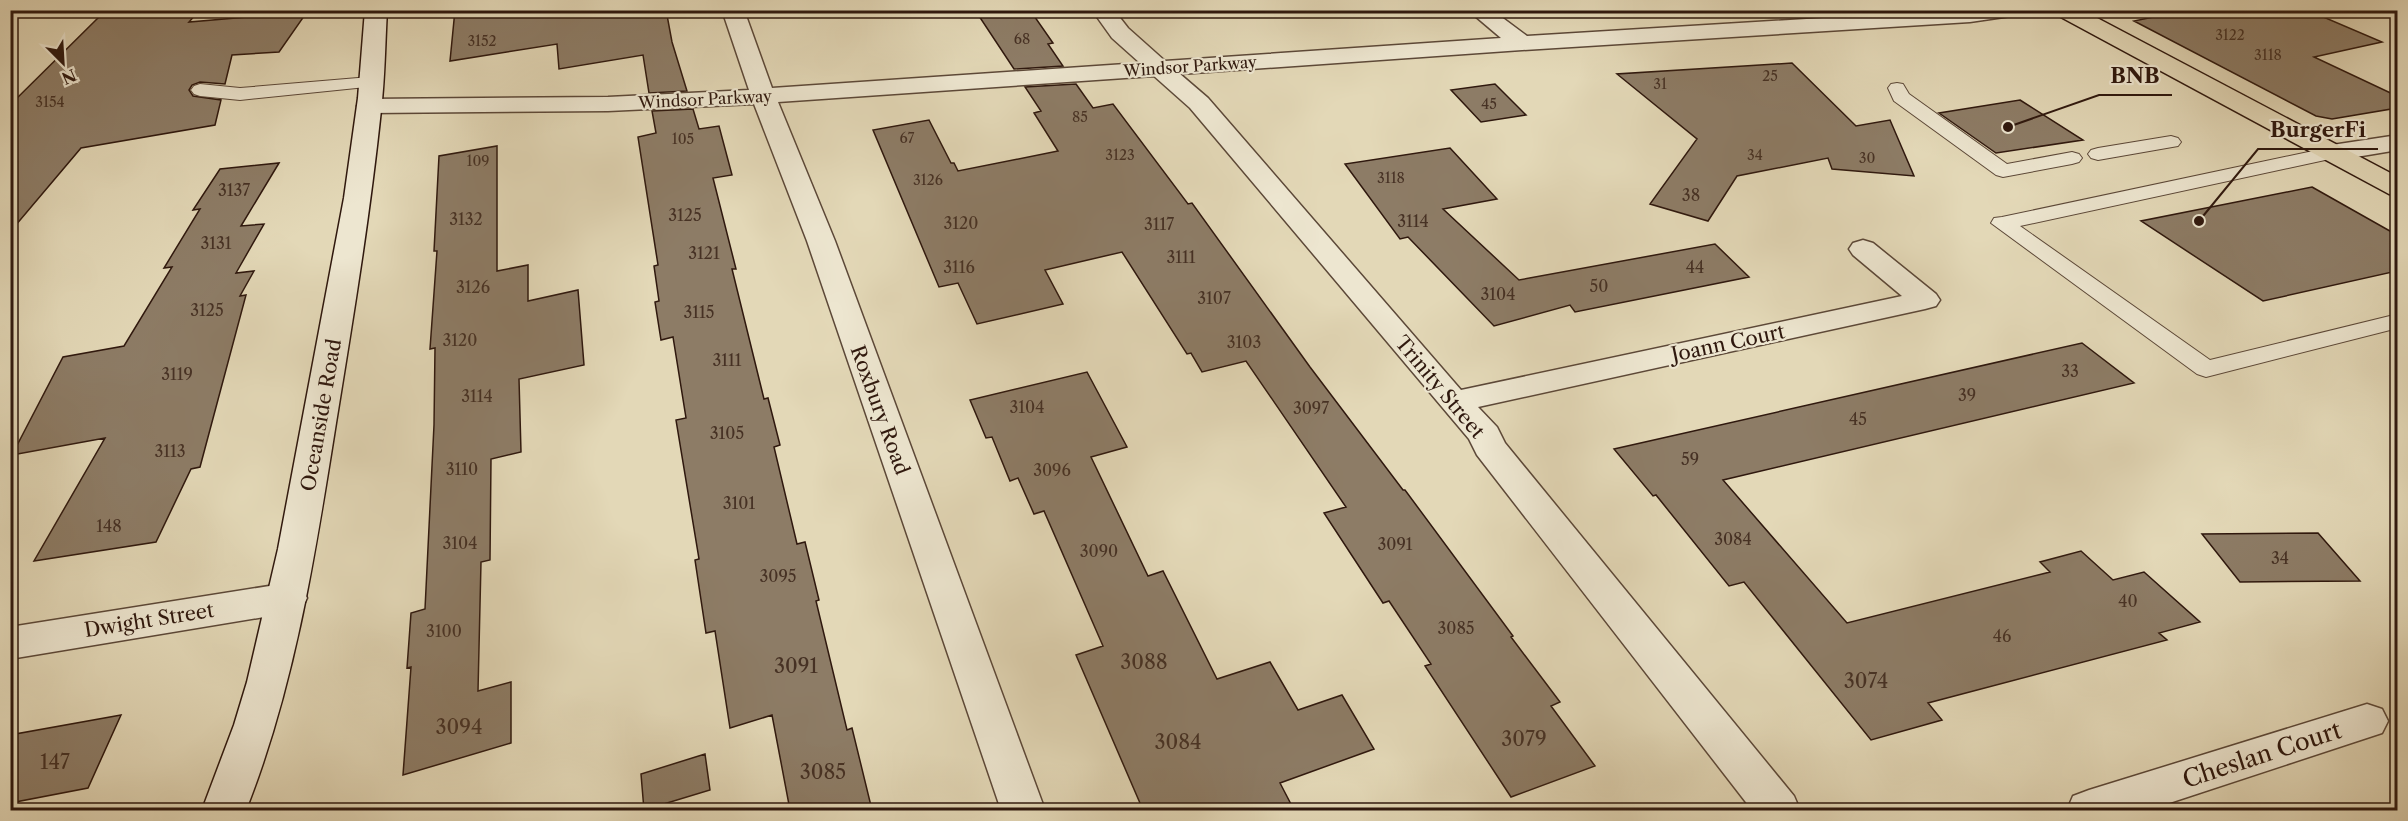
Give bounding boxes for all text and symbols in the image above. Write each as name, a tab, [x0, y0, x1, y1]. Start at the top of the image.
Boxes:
house number: 3122	[2215, 26, 2245, 44]
house number: 68	[1014, 30, 1030, 48]
house number: 3152	[467, 32, 497, 50]
north arrow	[33, 33, 93, 93]
house number: 3118	[2254, 46, 2282, 64]
street label: Windsor Parkway	[1122, 51, 1258, 81]
callout: BNB	[2099, 56, 2172, 95]
text: BNB	[2110, 63, 2160, 88]
text: N	[59, 65, 80, 89]
house number: 25	[1762, 67, 1778, 85]
house number: 31	[1653, 75, 1667, 93]
street label: Windsor Parkway	[637, 85, 773, 113]
house number: 3154	[35, 93, 65, 111]
house number: 45	[1481, 95, 1497, 113]
house number: 85	[1072, 108, 1088, 126]
callout: BurgerFi	[2258, 110, 2378, 149]
text: BurgerFi	[2270, 117, 2366, 142]
house number: 67	[900, 129, 915, 147]
house number: 105	[672, 130, 694, 148]
house number: 3123	[1105, 146, 1135, 164]
house number: 34	[1747, 146, 1763, 164]
house number: 30	[1859, 149, 1875, 167]
house number: 109	[467, 152, 489, 170]
house number: 3118	[1377, 169, 1405, 187]
house number: 3126	[913, 171, 943, 189]
house number: 3137	[218, 180, 250, 200]
house number: 38	[1682, 185, 1700, 205]
house number: 3125	[668, 205, 702, 225]
house number: 3132	[449, 209, 483, 229]
house number: 3114	[1397, 211, 1429, 231]
house number: 3120	[944, 213, 978, 233]
house number: 3117	[1144, 214, 1174, 234]
house number: 3131	[200, 233, 232, 253]
house number: 3121	[688, 243, 720, 263]
house number: 3111	[1167, 247, 1196, 267]
house number: 3116	[943, 257, 975, 277]
house number: 44	[1686, 257, 1704, 277]
house number: 50	[1590, 276, 1608, 296]
house number: 3126	[456, 277, 490, 297]
house number: 3104	[1481, 284, 1515, 304]
house number: 3107	[1197, 288, 1231, 308]
house number: 3125	[190, 300, 224, 320]
house number: 3115	[684, 302, 714, 322]
street label: Joann Court	[1666, 319, 1787, 367]
house number: 3120	[443, 330, 477, 350]
street label: Trinity Street	[1390, 331, 1490, 443]
house number: 3103	[1227, 332, 1261, 352]
street label: Oceanside Road	[296, 337, 346, 493]
street label: Roxbury Road	[845, 342, 915, 478]
house number: 3111	[713, 350, 742, 370]
house number: 33	[2061, 361, 2079, 381]
house number: 3119	[161, 364, 193, 384]
house number: 39	[1958, 385, 1976, 405]
house number: 3114	[461, 386, 493, 406]
house number: 3104	[1010, 397, 1044, 417]
house number: 3097	[1293, 398, 1329, 418]
house number: 45	[1849, 409, 1867, 429]
house number: 3105	[710, 423, 744, 443]
house number: 3113	[154, 441, 186, 461]
house number: 59	[1681, 449, 1699, 469]
house number: 3110	[446, 459, 478, 479]
house number: 3096	[1033, 460, 1071, 480]
house number: 3101	[723, 493, 755, 513]
house number: 148	[96, 516, 122, 536]
house number: 3084	[1714, 529, 1752, 549]
house number: 3104	[443, 533, 477, 553]
house number: 3091	[1377, 534, 1413, 554]
house number: 3090	[1080, 541, 1118, 561]
house number: 34	[2271, 548, 2289, 568]
house number: 3095	[759, 566, 797, 586]
house number: 40	[2118, 591, 2138, 611]
street label: Dwight Street	[82, 598, 216, 642]
house number: 3085	[1437, 618, 1475, 638]
house number: 3100	[426, 621, 462, 641]
house number: 46	[1993, 626, 2011, 646]
house number: 3088	[1120, 650, 1168, 674]
house number: 3091	[774, 654, 818, 678]
house number: 3074	[1844, 669, 1888, 693]
house number: 3094	[436, 715, 482, 739]
street label: Cheslan Court	[2179, 715, 2345, 794]
house number: 3079	[1501, 727, 1547, 751]
house number: 3084	[1154, 730, 1202, 754]
house number: 147	[40, 750, 70, 774]
house number: 3085	[800, 760, 846, 784]

